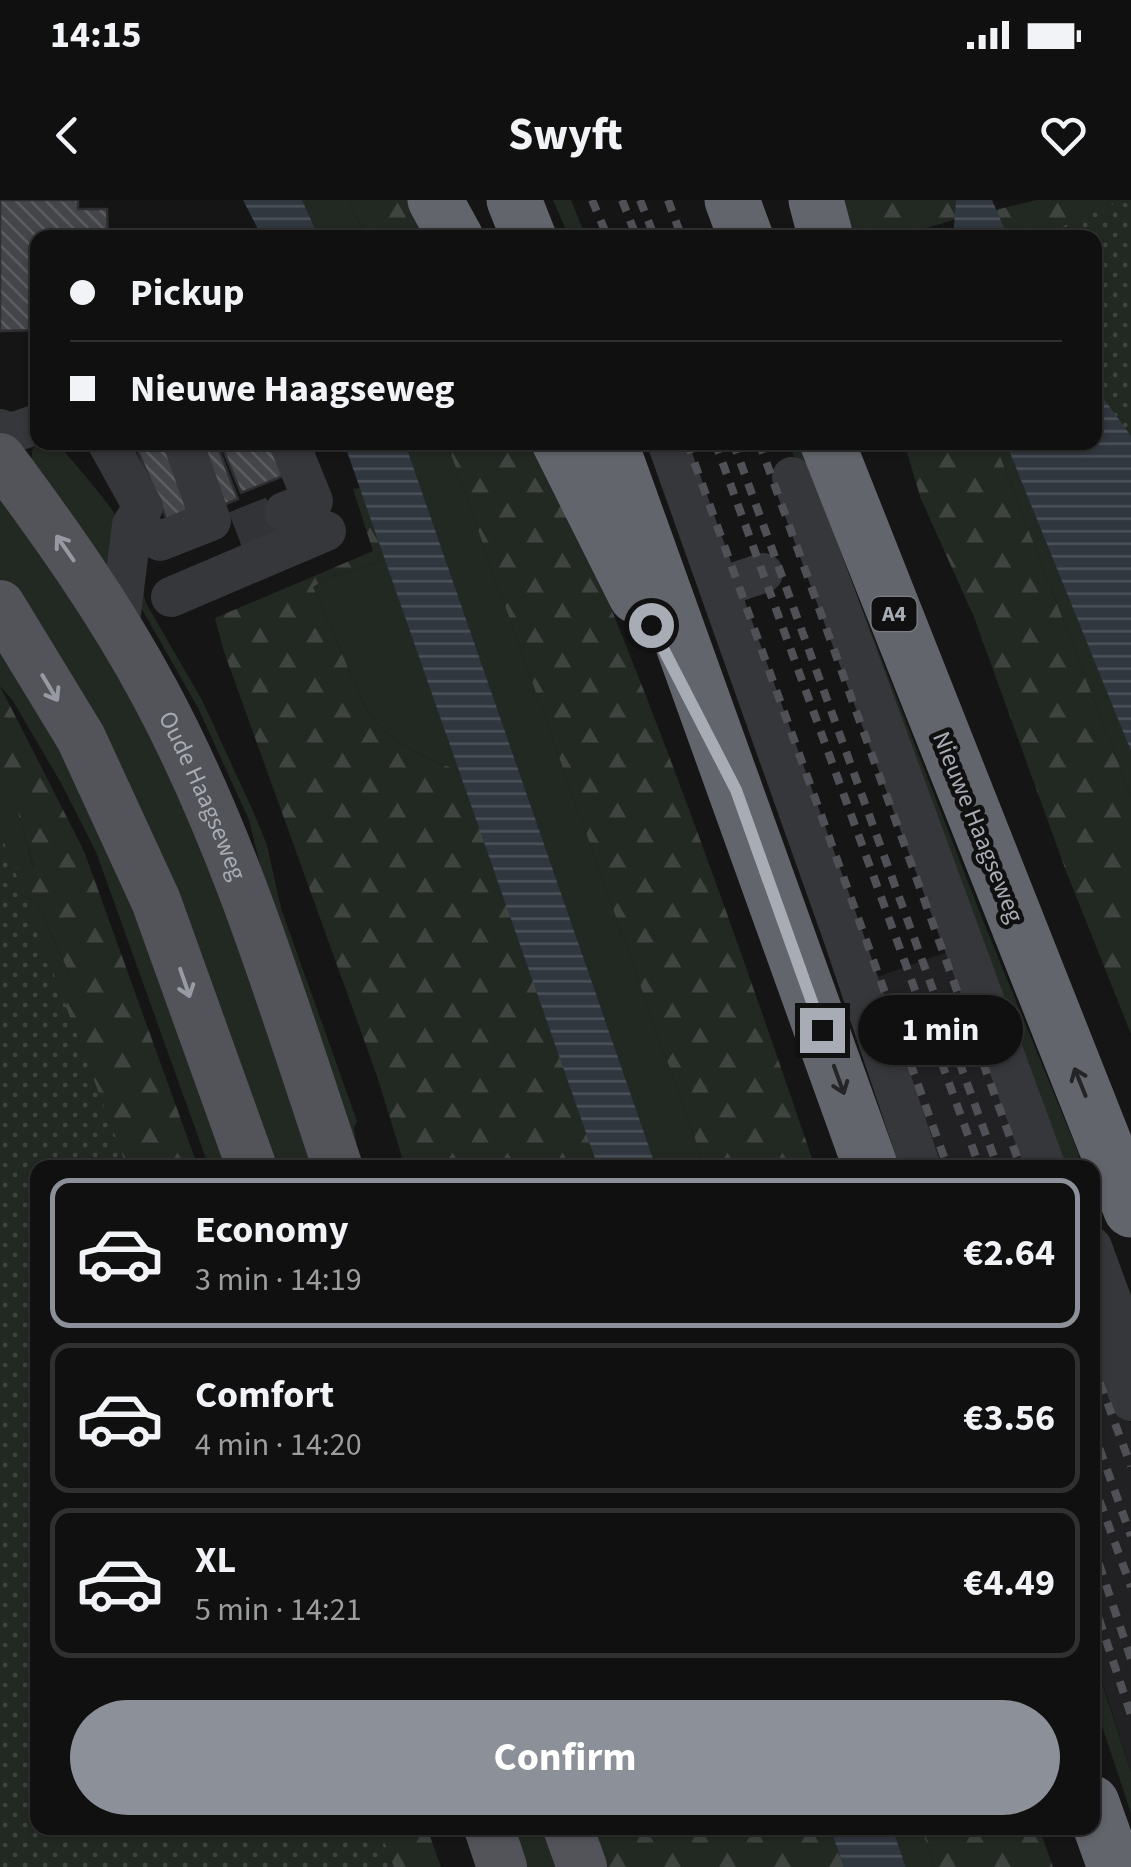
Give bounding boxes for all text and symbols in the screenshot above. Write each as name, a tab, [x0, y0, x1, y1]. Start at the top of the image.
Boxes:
text: 14:15	[50, 8, 142, 62]
text: Swyft	[508, 103, 623, 167]
icon: back	[40, 108, 95, 163]
icon: heart	[1036, 108, 1091, 163]
text: Pickup	[130, 266, 244, 320]
text: Nieuwe Haagseweg	[130, 362, 455, 416]
one-way arrow	[55, 535, 76, 562]
road number: A4	[872, 597, 916, 631]
route start	[629, 603, 674, 648]
one-way arrow	[40, 673, 60, 702]
street label: Oude Haagseweg	[149, 705, 256, 886]
street label: Nieuwe Haagseweg	[923, 726, 1033, 928]
one-way arrow	[177, 967, 195, 998]
callout: 1 min	[857, 995, 1022, 1065]
text: 1 min	[902, 1007, 979, 1053]
route end	[800, 1008, 845, 1053]
one-way arrow	[831, 1063, 849, 1094]
one-way arrow	[1070, 1067, 1088, 1097]
text: Economy	[195, 1203, 348, 1257]
icon: car	[75, 1208, 165, 1298]
text: €2.64	[963, 1226, 1055, 1280]
text: 3 min · 14:19	[195, 1257, 362, 1303]
text: Comfort	[195, 1368, 334, 1422]
icon: car	[75, 1373, 165, 1463]
text: €3.56	[963, 1391, 1055, 1445]
text: 4 min · 14:20	[195, 1422, 362, 1468]
text: XL	[195, 1533, 236, 1587]
icon: car	[75, 1538, 165, 1628]
text: €4.49	[963, 1556, 1055, 1610]
text: 5 min · 14:21	[195, 1587, 362, 1633]
button: Confirm	[70, 1700, 1060, 1815]

